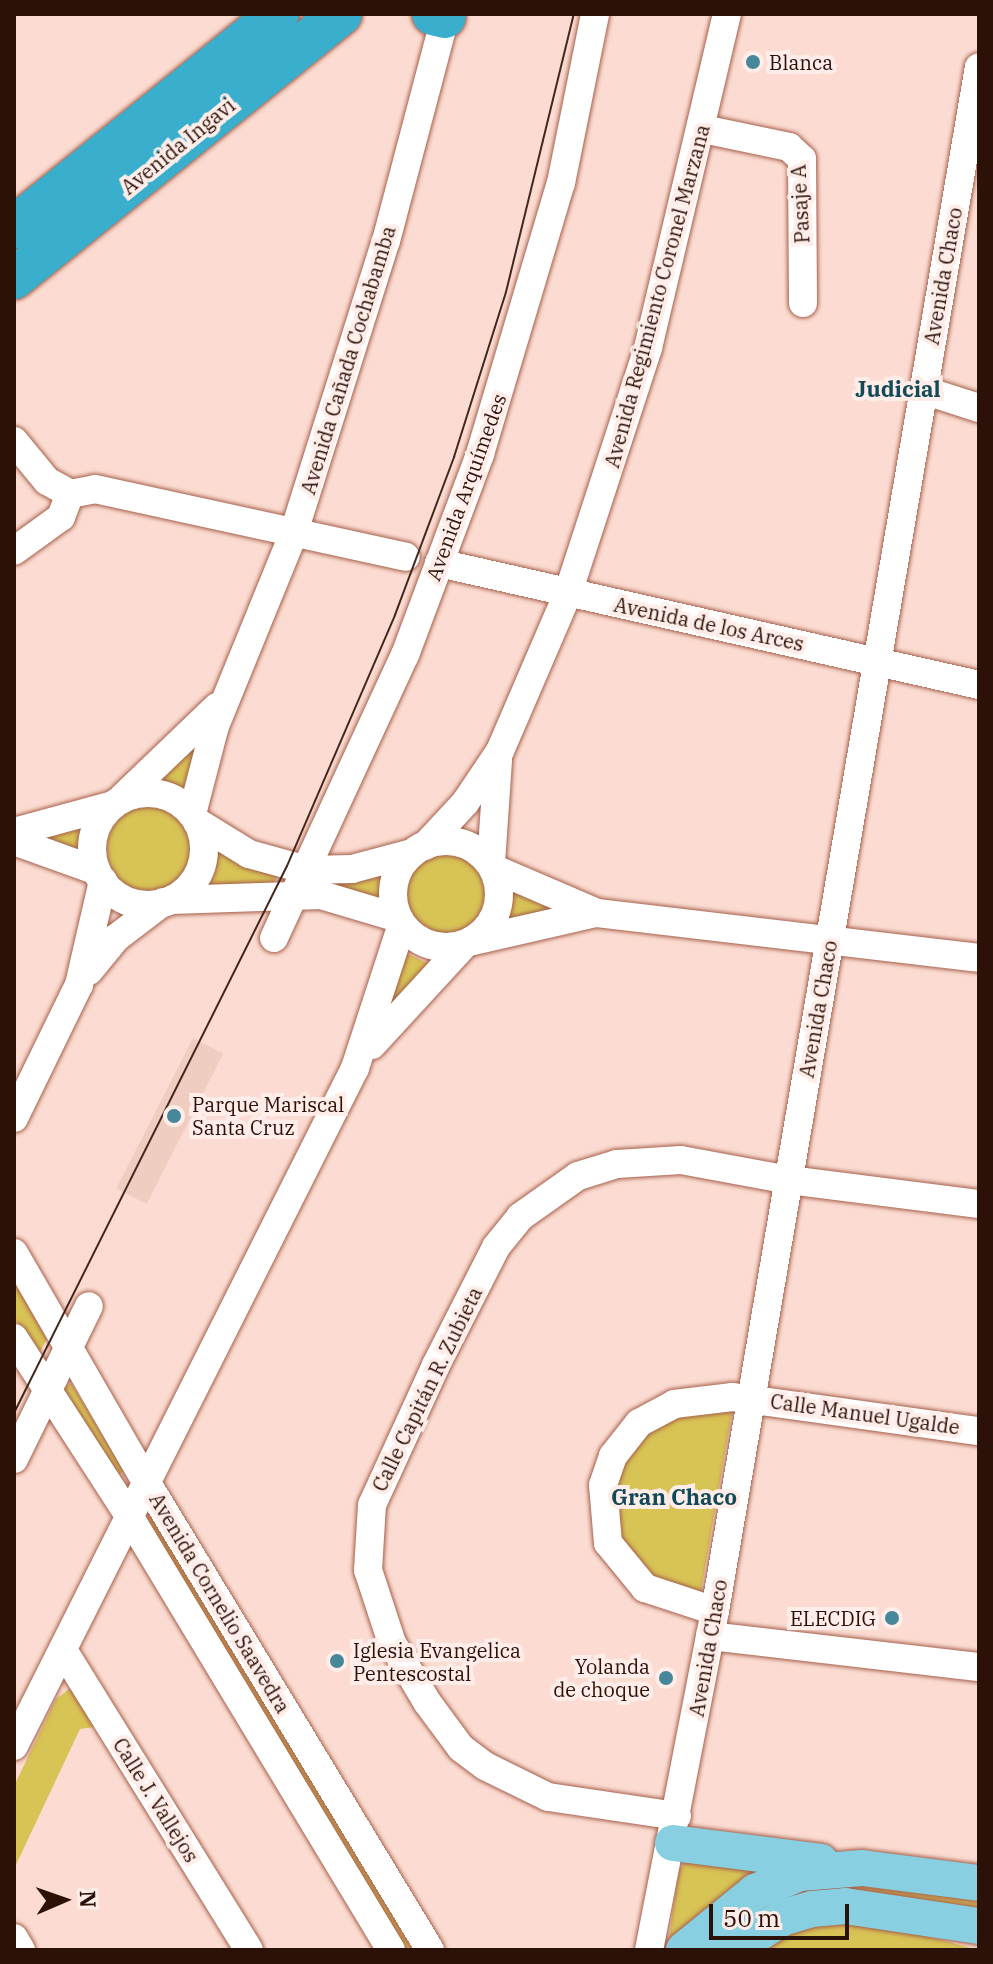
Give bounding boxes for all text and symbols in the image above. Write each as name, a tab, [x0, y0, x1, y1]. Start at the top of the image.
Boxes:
place label: Blanca	[769, 50, 833, 74]
marker: Blanca	[744, 53, 762, 71]
street label: Avenida Ingavi	[116, 93, 240, 199]
street label: Avenida Regimiento Coronel Marzana	[600, 122, 714, 470]
street label: Pasaje A	[786, 164, 814, 244]
street label: Avenida Chaco	[919, 205, 967, 347]
street label: Avenida Cañada Cochabamba	[296, 223, 400, 497]
district label: Judicial	[855, 376, 941, 402]
street label: Avenida Arquímedes	[421, 390, 511, 584]
street label: Avenida de los Arces	[612, 592, 806, 656]
street label: Avenida Chaco	[794, 938, 842, 1080]
place label: Parque Mariscal Santa Cruz	[192, 1092, 344, 1139]
marker: Parque Mariscal Santa Cruz	[163, 1105, 185, 1127]
street label: Calle Capitán R. Zubieta	[367, 1283, 487, 1495]
street label: Calle Manuel Ugalde	[769, 1389, 961, 1439]
district label: Gran Chaco	[611, 1484, 737, 1510]
street label: Avenida Cornelio Saavedra	[145, 1489, 295, 1717]
street label: Avenida Chaco	[684, 1577, 732, 1719]
place label: ELECDIG	[790, 1606, 876, 1630]
marker: ELECDIG	[883, 1609, 901, 1627]
place label: Iglesia Evangelica Pentescostal	[353, 1638, 521, 1685]
marker: Iglesia Evangelica Pentescostal	[328, 1652, 346, 1670]
place label: Yolanda de choque	[553, 1654, 650, 1701]
marker: Yolanda de choque	[657, 1669, 675, 1687]
street label: Calle J. Vallejos	[108, 1733, 204, 1867]
north arrow	[24, 1860, 104, 1940]
scale bar	[713, 1888, 853, 1938]
text: N	[74, 1890, 103, 1908]
text: 50 m	[723, 1902, 780, 1934]

